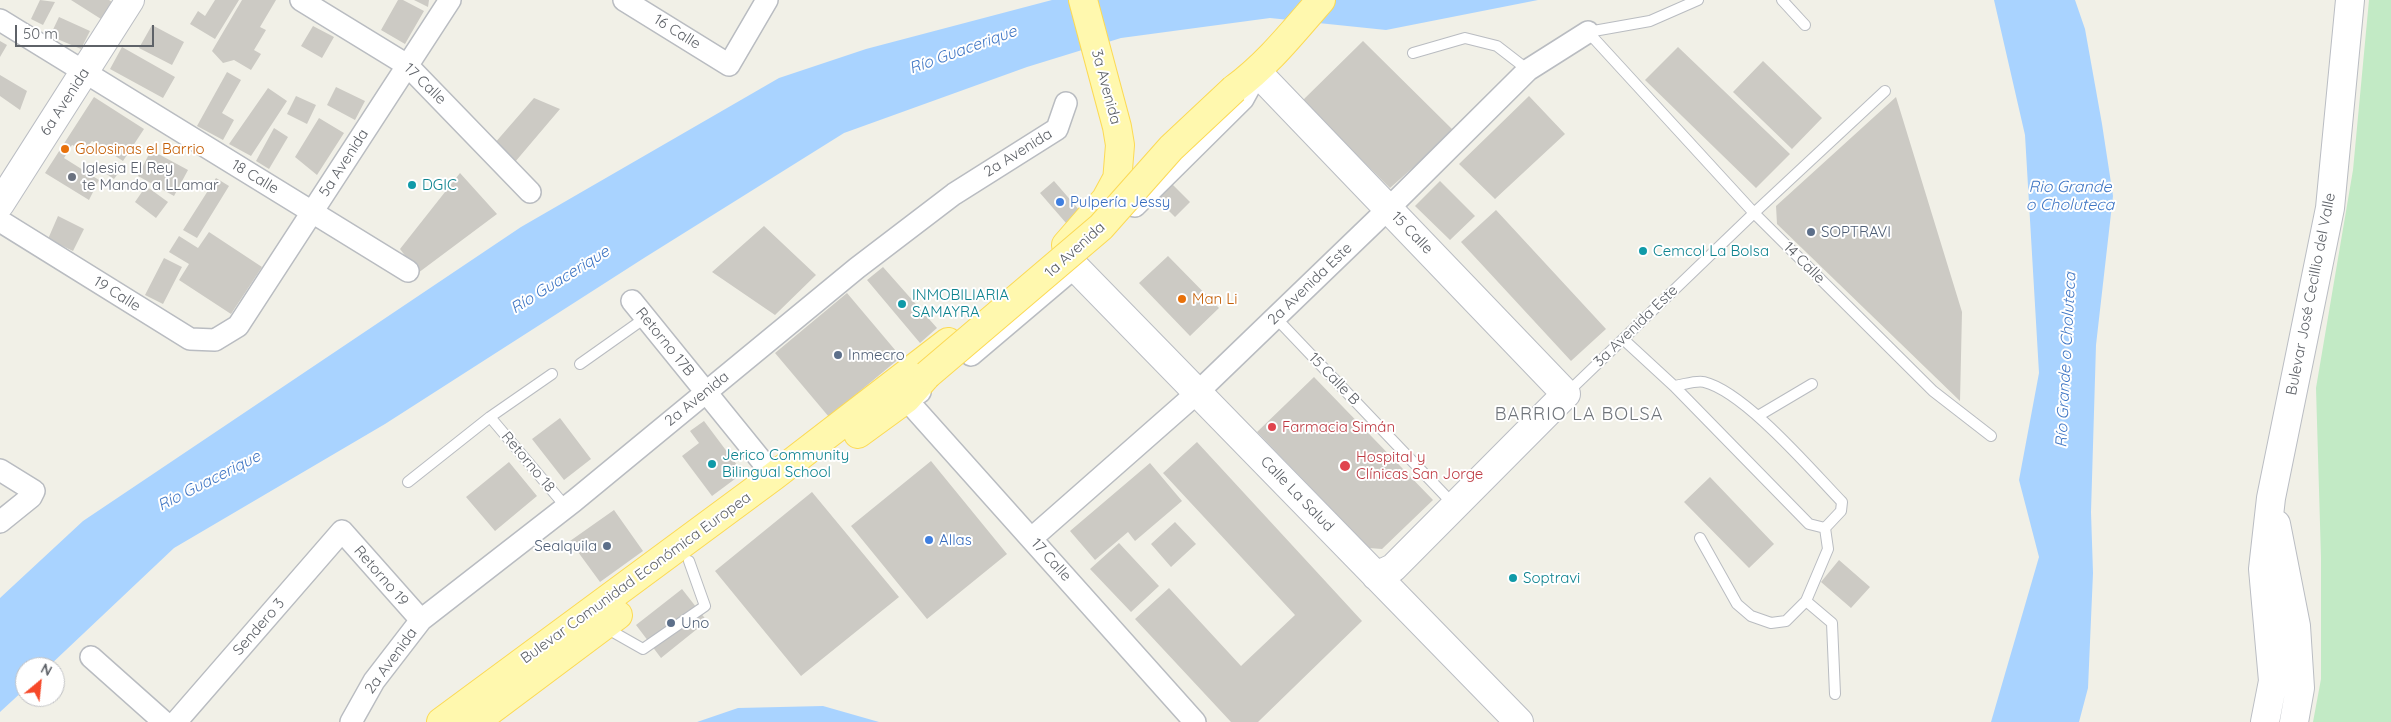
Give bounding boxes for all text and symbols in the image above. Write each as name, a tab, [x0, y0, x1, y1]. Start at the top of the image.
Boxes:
street label: 16 Calle	[650, 11, 704, 53]
scale bar	[18, 15, 156, 47]
water label: Río Guacerique	[907, 22, 1019, 78]
text: 50 m	[23, 24, 58, 43]
street label: 3a Avenida	[1087, 48, 1125, 126]
street label: 17 Calle	[400, 60, 450, 108]
street label: 6a Avenida	[37, 65, 93, 139]
street label: 2a Avenida	[981, 125, 1055, 181]
street label: 5a Avenida	[315, 126, 373, 200]
place label: Golosinas el Barrio	[75, 140, 205, 158]
marker: Golosinas el Barrio	[59, 143, 71, 155]
street label: 18 Calle	[228, 156, 282, 198]
place label: Iglesia El Rey te Mando a LLamar	[82, 159, 219, 194]
marker: Iglesia El Rey te Mando a LLamar	[66, 171, 78, 183]
place label: DGIC	[422, 176, 457, 194]
water label: Rio Grande o Choluteca	[2026, 177, 2114, 215]
marker: DGIC	[406, 179, 418, 191]
street label: Bulevar José Cecillio del Valle	[2283, 191, 2339, 397]
place label: Pulpería Jessy	[1070, 193, 1170, 211]
marker: Pulpería Jessy	[1054, 196, 1066, 208]
street label: 15 Calle	[1387, 208, 1437, 258]
street label: 1a Avenida	[1041, 218, 1109, 282]
place label: SOPTRAVI	[1821, 223, 1891, 241]
marker: SOPTRAVI	[1805, 226, 1817, 238]
street label: 14 Calle	[1779, 238, 1829, 288]
street label: 2a Avenida Este	[1264, 239, 1356, 329]
water label: Río Guacerique	[507, 242, 613, 318]
place label: Cemcol La Bolsa	[1653, 242, 1769, 260]
marker: Cemcol La Bolsa	[1637, 245, 1649, 257]
water label: Río Grande o Choluteca	[2052, 272, 2080, 448]
street label: 19 Calle	[90, 273, 144, 315]
street label: 3a Avenida Este	[1590, 281, 1682, 371]
place label: INMOBILIARIA SAMAYRA	[912, 286, 1009, 321]
place label: Man Li	[1192, 290, 1237, 308]
marker: Man Li	[1176, 293, 1188, 305]
marker: INMOBILIARIA SAMAYRA	[896, 298, 908, 310]
street label: Retorno 17B	[632, 304, 698, 380]
place label: Inmecro	[848, 346, 905, 364]
marker: Inmecro	[832, 349, 844, 361]
street label: 15 Calle B	[1305, 349, 1363, 409]
street label: 2a Avenida	[661, 368, 733, 430]
district label: BARRIO LA BOLSA	[1493, 404, 1665, 426]
place label: Farmacia Simán	[1282, 418, 1395, 436]
marker: Farmacia Simán	[1266, 421, 1278, 433]
street label: Retorno 18	[497, 428, 559, 496]
place label: Jerico Community Bilingual School	[722, 446, 849, 481]
water label: Río Guacerique	[154, 447, 264, 515]
place label: Hospital y Clínicas San Jorge	[1356, 448, 1483, 483]
street label: Calle La Salud	[1257, 453, 1337, 535]
marker: Jerico Community Bilingual School	[706, 458, 718, 470]
marker: Hospital y Clínicas San Jorge	[1338, 459, 1352, 473]
street label: Bulevar Comunidad Económica Europea	[517, 488, 755, 668]
place label: Allas	[939, 531, 972, 549]
marker: Allas	[923, 534, 935, 546]
street label: 17 Calle	[1027, 535, 1075, 585]
place label: Sealquila	[534, 537, 597, 555]
marker: Sealquila	[601, 540, 613, 552]
street label: Retorno 19	[350, 542, 412, 610]
place label: Soptravi	[1523, 569, 1580, 587]
marker: Soptravi	[1507, 572, 1519, 584]
street label: Sendero 3	[229, 595, 289, 659]
place label: Uno	[681, 614, 709, 632]
marker: Uno	[665, 617, 677, 629]
street label: 2a Avenida	[361, 624, 421, 698]
north arrow	[15, 657, 65, 707]
text: N	[38, 659, 55, 680]

